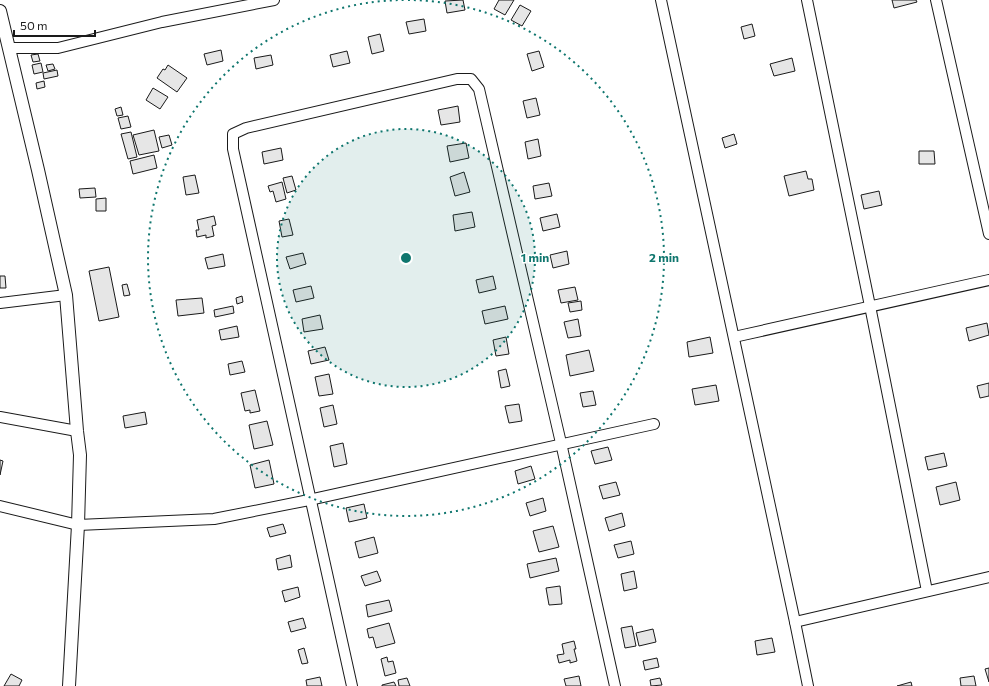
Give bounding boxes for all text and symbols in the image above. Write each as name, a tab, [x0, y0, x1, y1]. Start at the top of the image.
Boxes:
scale bar	[14, 12, 95, 38]
text: 50 m	[20, 18, 48, 32]
text: 1 min	[521, 250, 549, 264]
text: 2 min	[649, 250, 679, 264]
centre of rings	[399, 251, 413, 265]

